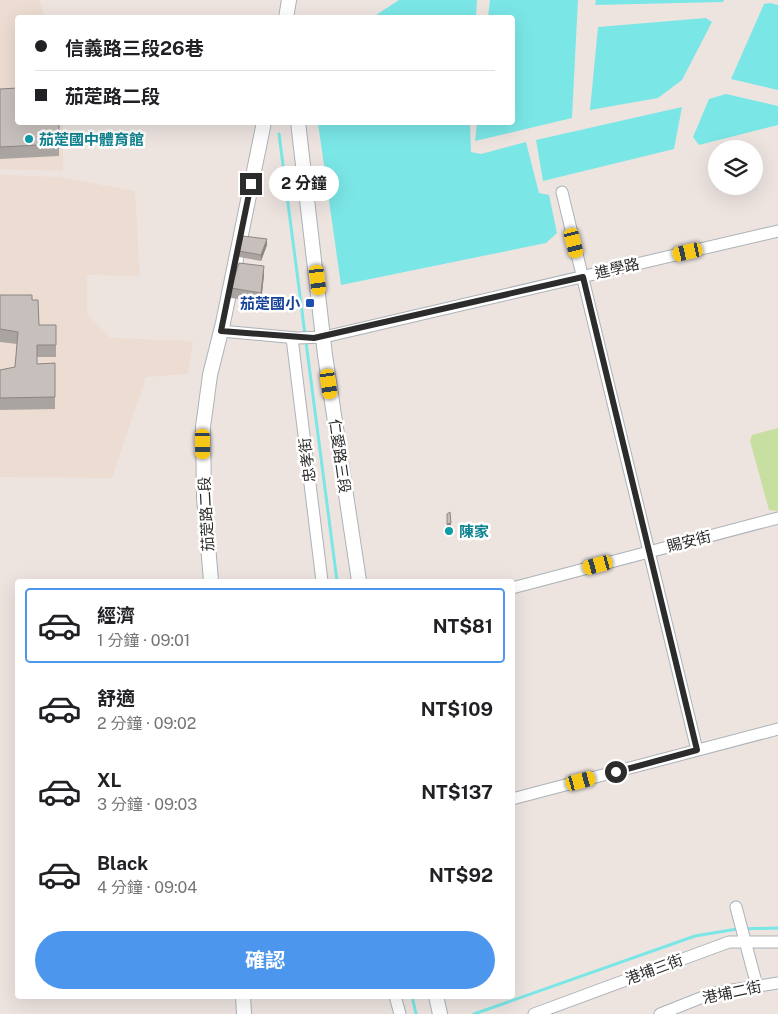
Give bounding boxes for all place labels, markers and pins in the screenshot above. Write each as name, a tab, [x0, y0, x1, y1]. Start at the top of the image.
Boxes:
place label: 茄萣國中體育館	[39, 131, 144, 148]
marker: 茄萣國中體育館	[23, 133, 35, 145]
place label: 茄萣國小	[240, 295, 301, 312]
marker: 茄萣國小	[304, 297, 316, 309]
place label: 陳家	[459, 523, 489, 540]
marker: 陳家	[443, 525, 455, 537]

